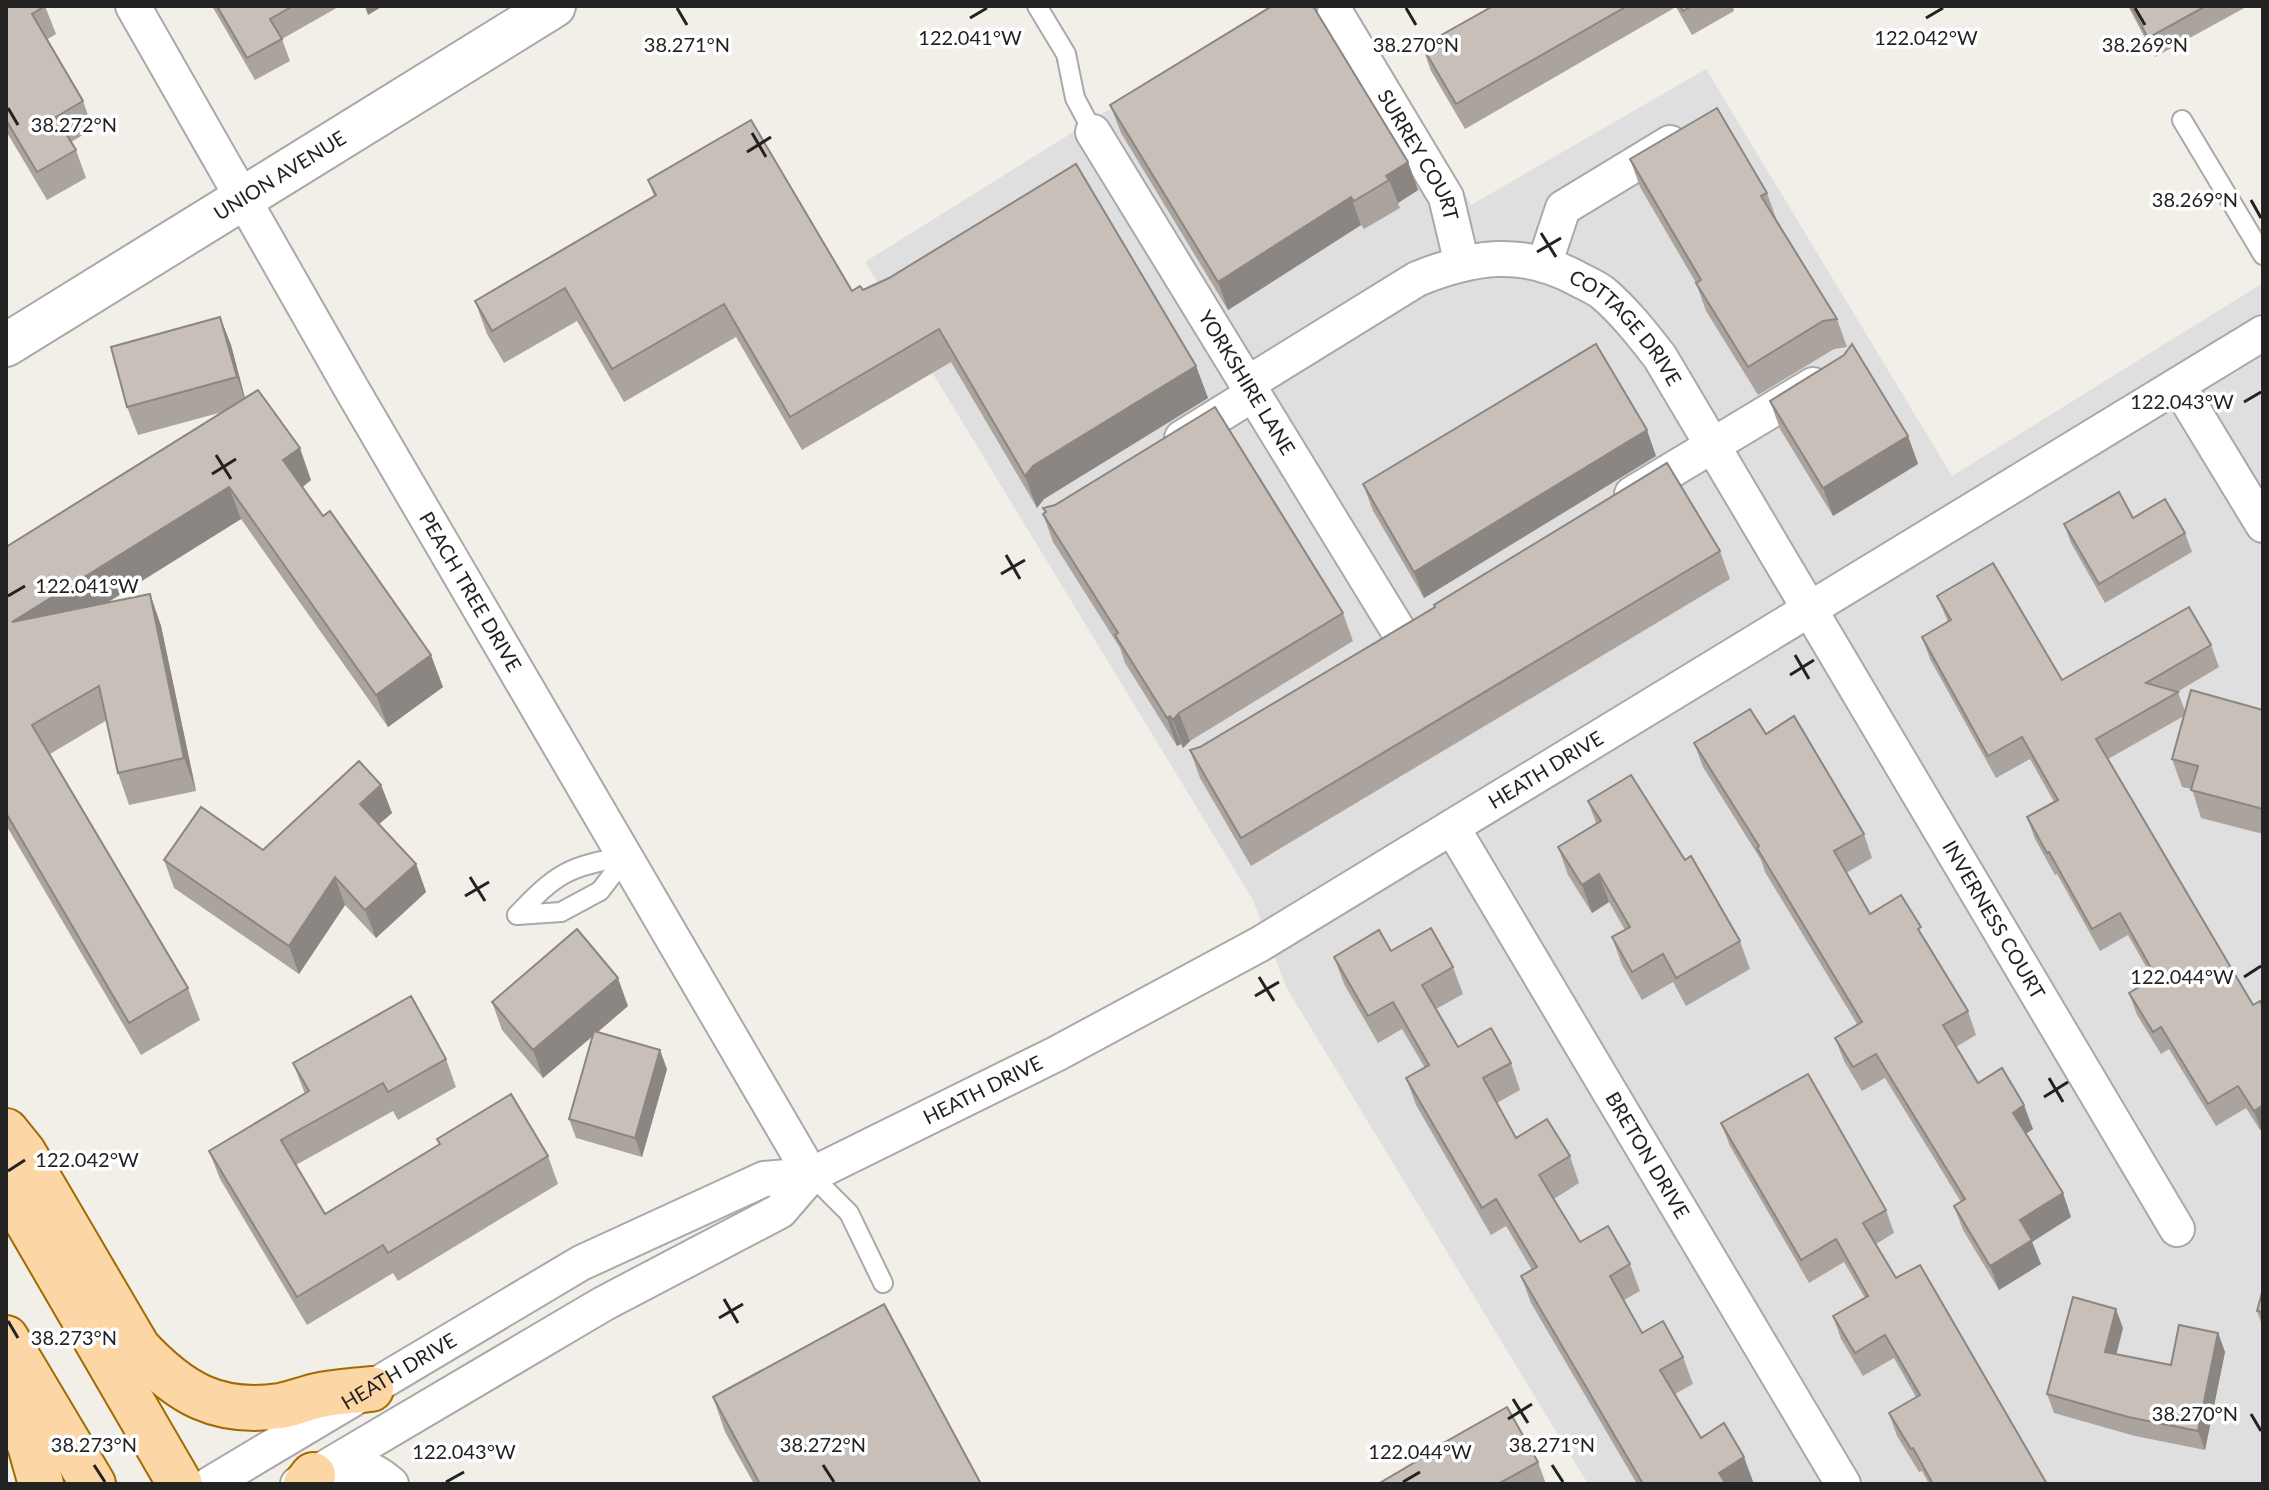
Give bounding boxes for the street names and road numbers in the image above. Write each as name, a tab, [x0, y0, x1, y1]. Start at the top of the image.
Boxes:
street label: SURREY COURT	[1373, 85, 1464, 223]
street label: UNION AVENUE	[209, 125, 350, 225]
street label: COTTAGE DRIVE	[1566, 264, 1687, 389]
street label: YORKSHIRE LANE	[1194, 306, 1301, 459]
street label: PEACH TREE DRIVE	[415, 507, 527, 676]
street label: HEATH DRIVE	[1484, 725, 1607, 813]
street label: INVERNESS COURT	[1938, 836, 2051, 1003]
street label: HEATH DRIVE	[919, 1050, 1046, 1129]
street label: BRETON DRIVE	[1601, 1087, 1695, 1222]
street label: HEATH DRIVE	[337, 1327, 460, 1414]

